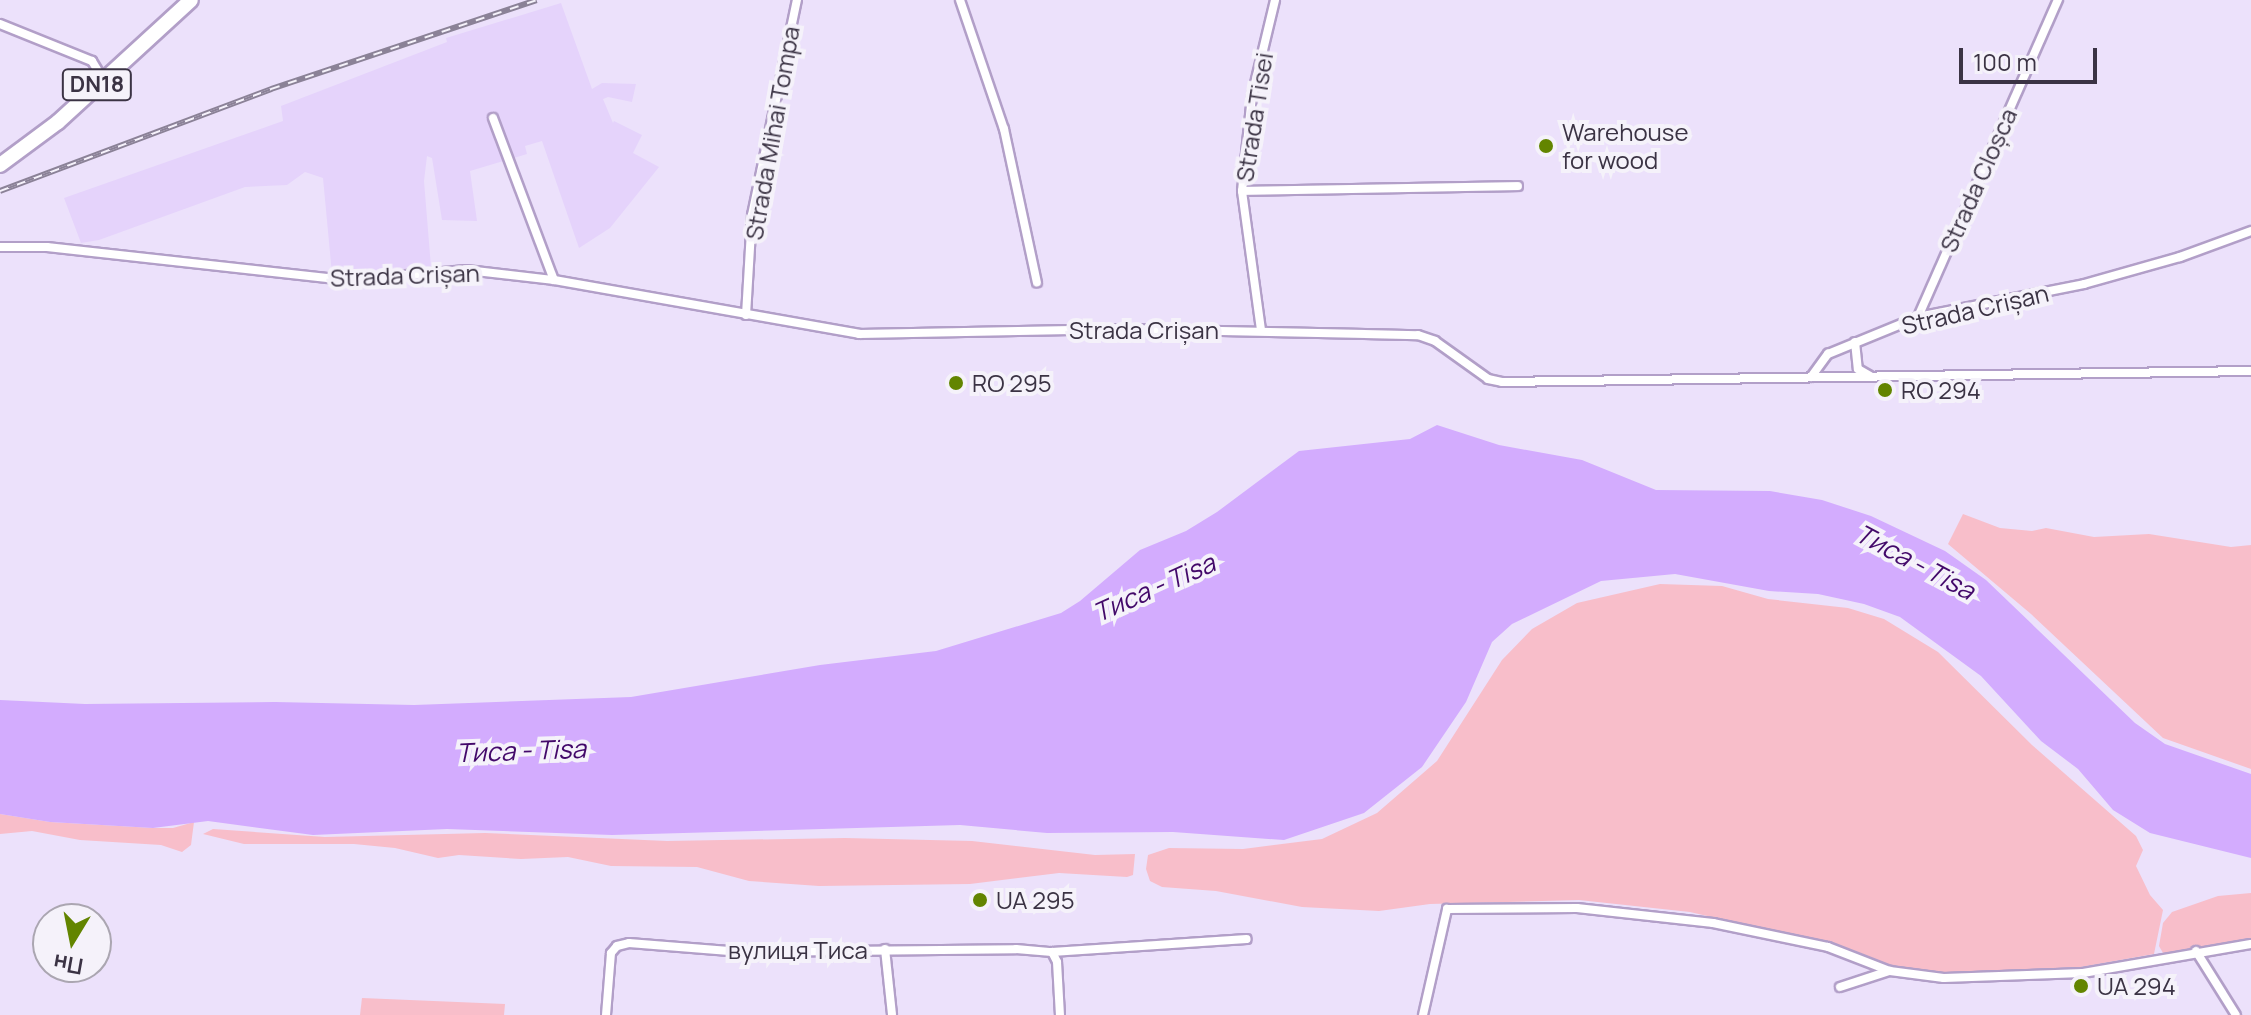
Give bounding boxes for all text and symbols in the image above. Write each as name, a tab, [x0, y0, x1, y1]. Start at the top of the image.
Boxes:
street label: Strada Mihai Tompa	[739, 24, 805, 242]
scale bar	[1963, 32, 2101, 82]
text: 100 m	[1973, 45, 2037, 78]
street label: Strada Tisei	[1230, 50, 1278, 184]
road number: DN18	[61, 67, 133, 103]
street label: Strada Cloșca	[1933, 104, 2023, 256]
place label: Warehouse for wood	[1562, 118, 1688, 174]
marker: Warehouse for wood	[1537, 137, 1555, 155]
street label: Strada Crișan	[330, 258, 480, 292]
street label: Strada Crișan	[1899, 278, 2051, 340]
street label: Strada Crișan	[1069, 316, 1219, 344]
place label: RO 295	[972, 369, 1052, 397]
marker: RO 295	[947, 374, 965, 392]
place label: RO 294	[1901, 376, 1981, 404]
marker: RO 294	[1876, 381, 1894, 399]
water label: Тиса - Tisa	[1850, 518, 1980, 606]
water label: Тиса - Tisa	[1088, 547, 1220, 629]
water label: Тиса - Tisa	[455, 733, 587, 769]
place label: UA 295	[996, 886, 1075, 914]
marker: UA 295	[971, 891, 989, 909]
north arrow	[32, 903, 112, 983]
street label: вулиця Тиса	[728, 936, 868, 964]
text: Пн	[51, 947, 85, 982]
place label: UA 294	[2097, 972, 2176, 1000]
marker: UA 294	[2072, 977, 2090, 995]

